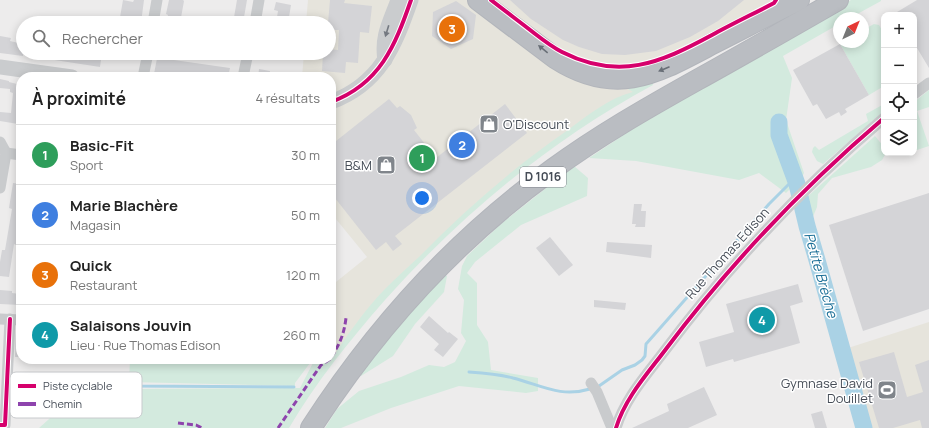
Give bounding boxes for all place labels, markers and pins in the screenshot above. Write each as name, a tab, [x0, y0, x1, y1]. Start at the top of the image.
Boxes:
pin: 3	[439, 14, 465, 44]
shop icon: O'Discount	[478, 113, 500, 135]
place label: O'Discount	[503, 115, 569, 133]
pin: 2	[449, 130, 475, 160]
pin: 1	[409, 143, 435, 173]
shop icon: B&M	[375, 154, 397, 176]
place label: B&M	[345, 156, 372, 174]
pin: 4	[749, 305, 775, 335]
place label: Gymnase David Douillet	[781, 374, 873, 407]
sports icon: Gymnase David Douillet	[876, 379, 898, 401]

